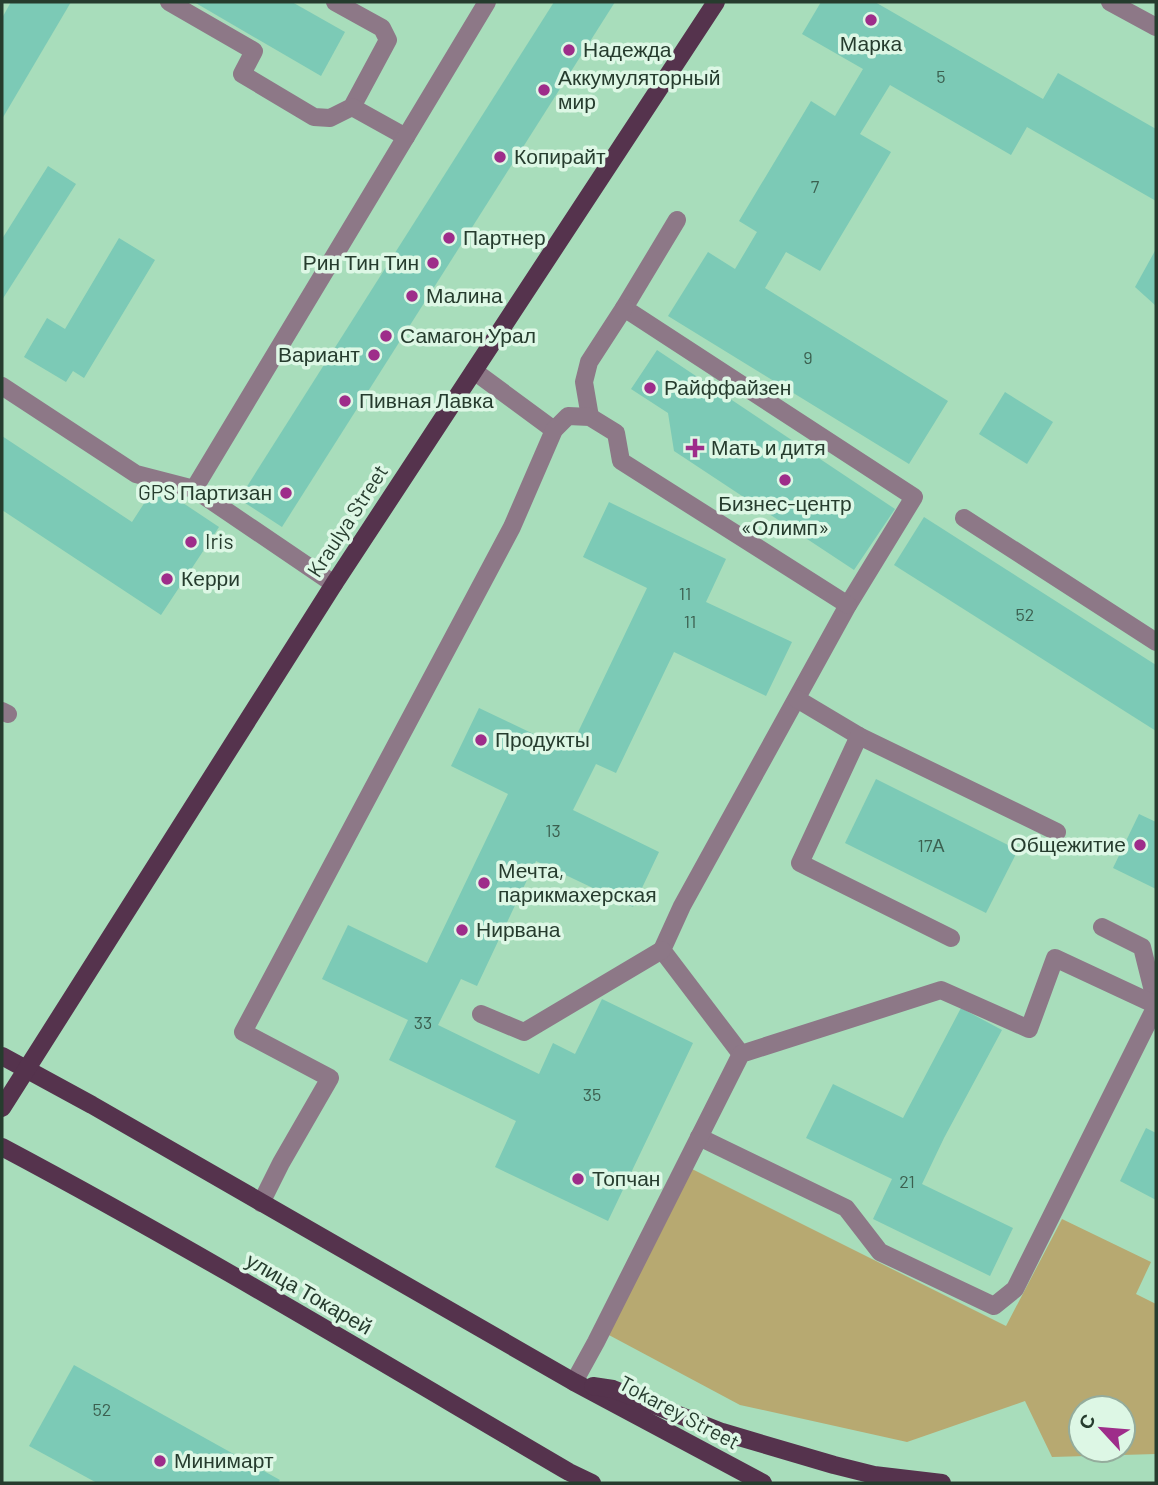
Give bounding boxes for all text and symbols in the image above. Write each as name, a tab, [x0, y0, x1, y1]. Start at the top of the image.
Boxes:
marker: Марка	[863, 12, 879, 28]
place label: Марка	[840, 30, 903, 55]
place label: Надежда	[583, 36, 672, 61]
marker: Надежда	[561, 42, 577, 58]
place label: Аккумуляторный мир	[558, 64, 720, 113]
house number: 5	[936, 65, 946, 87]
marker: Аккумуляторный мир	[536, 82, 552, 98]
place label: Копирайт	[514, 143, 606, 168]
marker: Копирайт	[492, 149, 508, 165]
house number: 7	[811, 175, 820, 197]
place label: Партнер	[463, 224, 546, 249]
marker: Партнер	[441, 230, 457, 246]
place label: Рин Тин Тин	[303, 249, 419, 274]
marker: Рин Тин Тин	[425, 255, 441, 271]
place label: Малина	[426, 282, 503, 307]
marker: Малина	[404, 288, 420, 304]
place label: Самагон Урал	[400, 322, 536, 347]
marker: Самагон Урал	[378, 328, 394, 344]
place label: Вариант	[278, 341, 360, 366]
house number: 9	[803, 346, 813, 368]
marker: Вариант	[366, 347, 382, 363]
place label: Райффайзен	[664, 374, 791, 399]
marker: Райффайзен	[642, 380, 658, 396]
place label: Пивная Лавка	[359, 387, 494, 412]
marker: Пивная Лавка	[337, 393, 353, 409]
place label: Мать и дитя	[711, 434, 826, 459]
marker: Мать и дитя	[685, 438, 705, 458]
street label: Kraulya Street	[301, 459, 392, 581]
marker: Бизнес-центр «Олимп»	[777, 472, 793, 488]
place label: GPS Партизан	[138, 479, 272, 504]
marker: GPS Партизан	[278, 485, 294, 501]
place label: Бизнес-центр «Олимп»	[718, 490, 852, 539]
place label: Iris	[205, 528, 234, 553]
marker: Iris	[183, 534, 199, 550]
place label: Керри	[181, 565, 240, 590]
marker: Керри	[159, 571, 175, 587]
house number: 11	[679, 582, 691, 604]
house number: 52	[1016, 603, 1034, 625]
house number: 11	[684, 610, 696, 632]
place label: Продукты	[495, 726, 590, 751]
marker: Продукты	[473, 732, 489, 748]
house number: 13	[545, 819, 561, 841]
place label: Общежитие	[1010, 831, 1126, 856]
house number: 17А	[918, 834, 944, 856]
marker: Общежитие	[1132, 837, 1148, 853]
place label: Мечта, парикмахерская	[498, 857, 657, 906]
marker: Мечта, парикмахерская	[476, 875, 492, 891]
place label: Нирвана	[476, 916, 561, 941]
marker: Нирвана	[454, 922, 470, 938]
house number: 33	[414, 1011, 432, 1033]
house number: 35	[583, 1083, 601, 1105]
place label: Топчан	[592, 1165, 660, 1190]
house number: 21	[899, 1170, 915, 1192]
marker: Топчан	[570, 1171, 586, 1187]
street label: улица Токарей	[242, 1247, 377, 1339]
street label: Tokarey Street	[615, 1369, 744, 1454]
north arrow	[1067, 1394, 1137, 1464]
house number: 52	[93, 1398, 111, 1420]
text: С	[1073, 1410, 1100, 1433]
place label: Минимарт	[174, 1447, 274, 1472]
marker: Минимарт	[152, 1453, 168, 1469]

